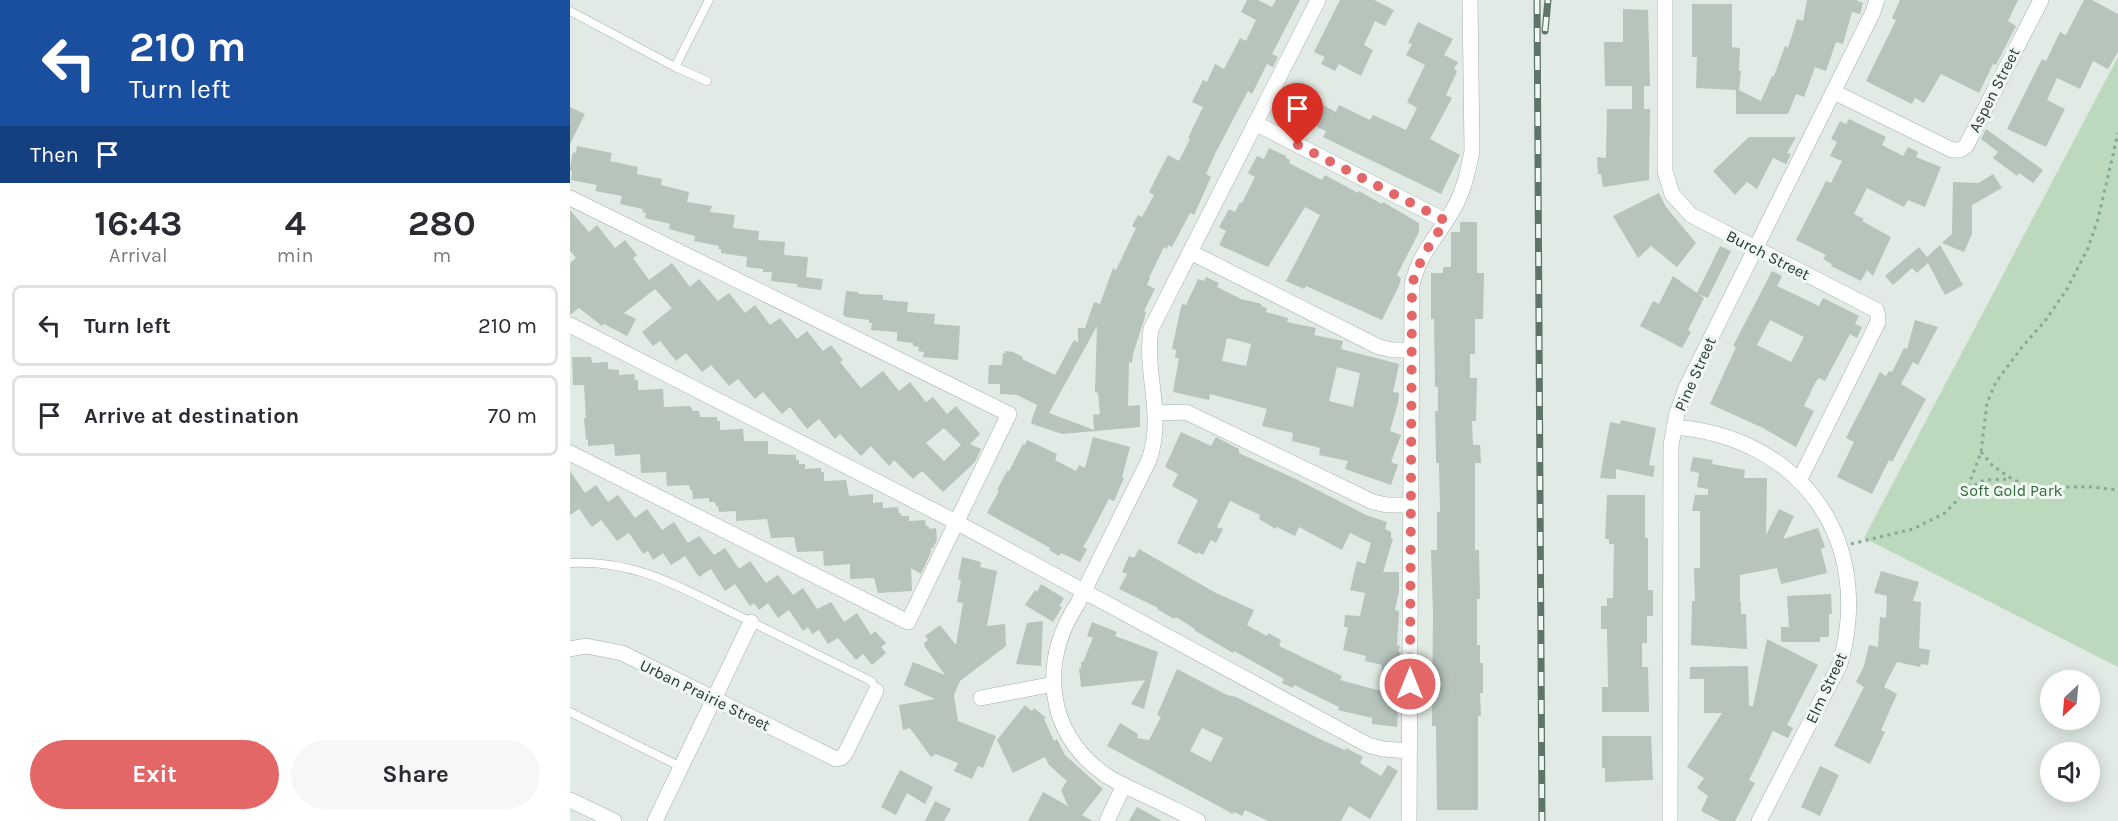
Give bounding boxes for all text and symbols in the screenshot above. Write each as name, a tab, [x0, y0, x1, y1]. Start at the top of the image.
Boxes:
text: 210 m	[129, 22, 246, 72]
icon: left	[30, 24, 108, 102]
street label: Aspen Street	[1965, 44, 2023, 136]
text: Turn left	[129, 73, 230, 105]
pin	[1272, 83, 1323, 145]
icon: arrive	[1281, 92, 1314, 125]
icon: arrive	[91, 138, 124, 171]
text: Then	[30, 142, 79, 168]
text: 16:43	[94, 202, 183, 244]
text: 4	[284, 202, 306, 244]
text: 280	[408, 202, 476, 244]
street label: Burch Street	[1723, 226, 1813, 284]
text: Arrival	[109, 244, 168, 267]
text: min	[277, 244, 314, 267]
text: m	[432, 244, 451, 267]
icon: left	[33, 309, 66, 342]
text: Turn left	[84, 313, 171, 339]
text: 210 m	[478, 313, 537, 339]
street label: Pine Street	[1670, 334, 1720, 414]
icon: arrive	[33, 399, 66, 432]
text: Arrive at destination	[84, 403, 299, 429]
text: 70 m	[488, 403, 537, 429]
park label: Soft Gold Park	[1960, 481, 2062, 500]
street label: Elm Street	[1801, 649, 1851, 727]
position arrow	[1378, 652, 1442, 716]
street label: Urban Prairie Street	[637, 655, 773, 735]
north arrow	[2040, 670, 2100, 730]
map controls	[2040, 670, 2100, 802]
button: Exit	[30, 740, 279, 809]
button: Share	[291, 740, 540, 809]
button: sound	[2040, 742, 2100, 802]

